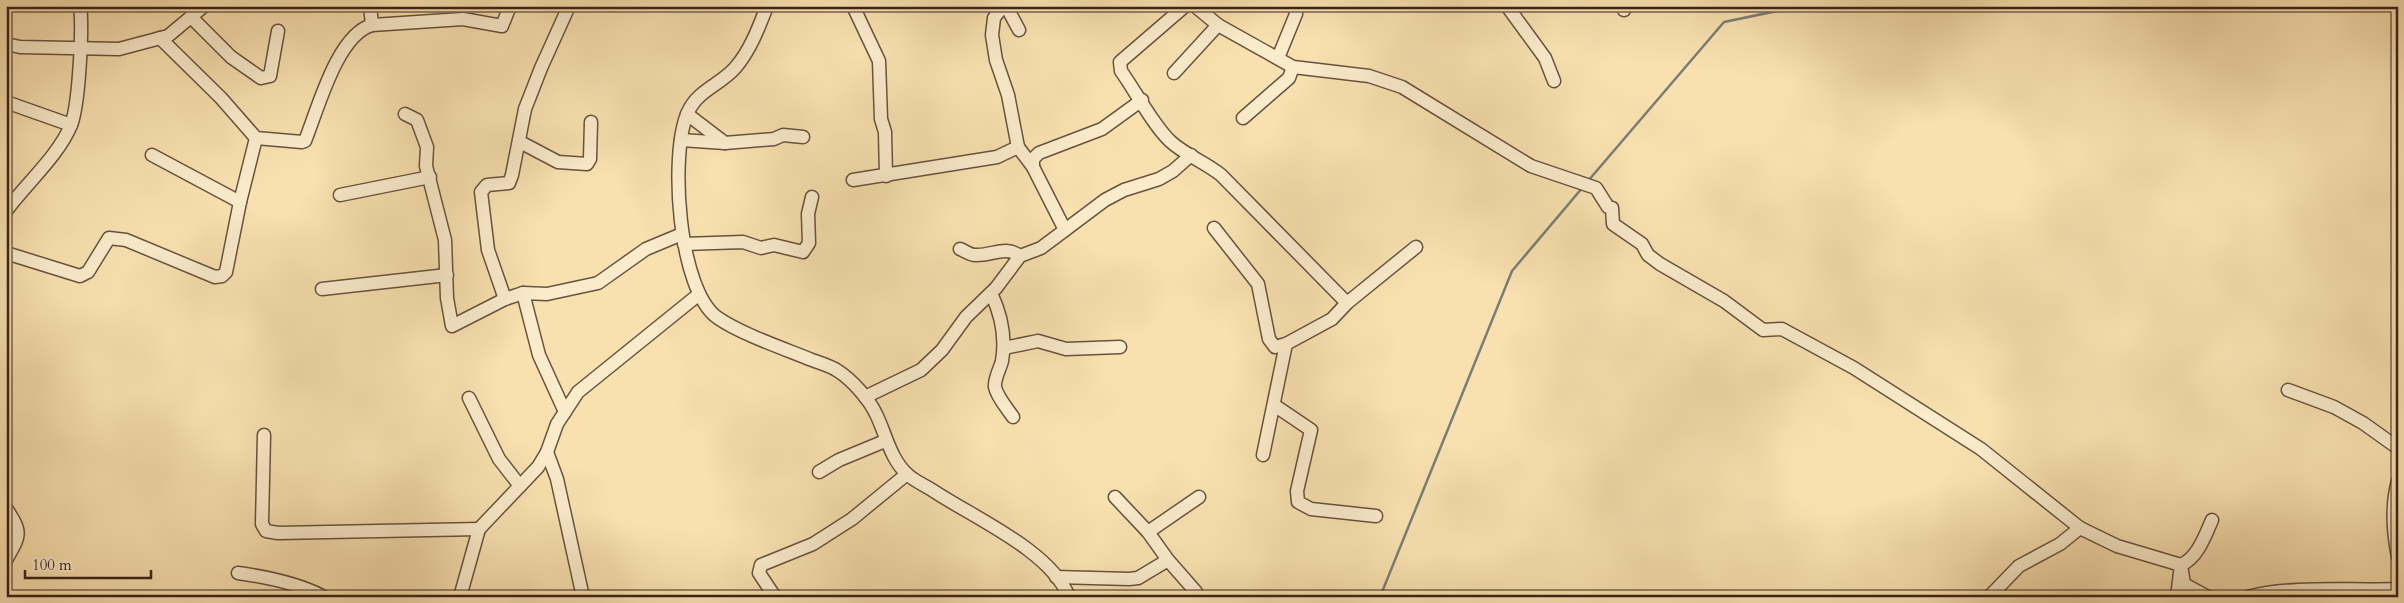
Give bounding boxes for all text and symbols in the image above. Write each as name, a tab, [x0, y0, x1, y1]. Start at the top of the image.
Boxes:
scale bar	[25, 548, 151, 580]
text: 100 m	[32, 555, 72, 575]

